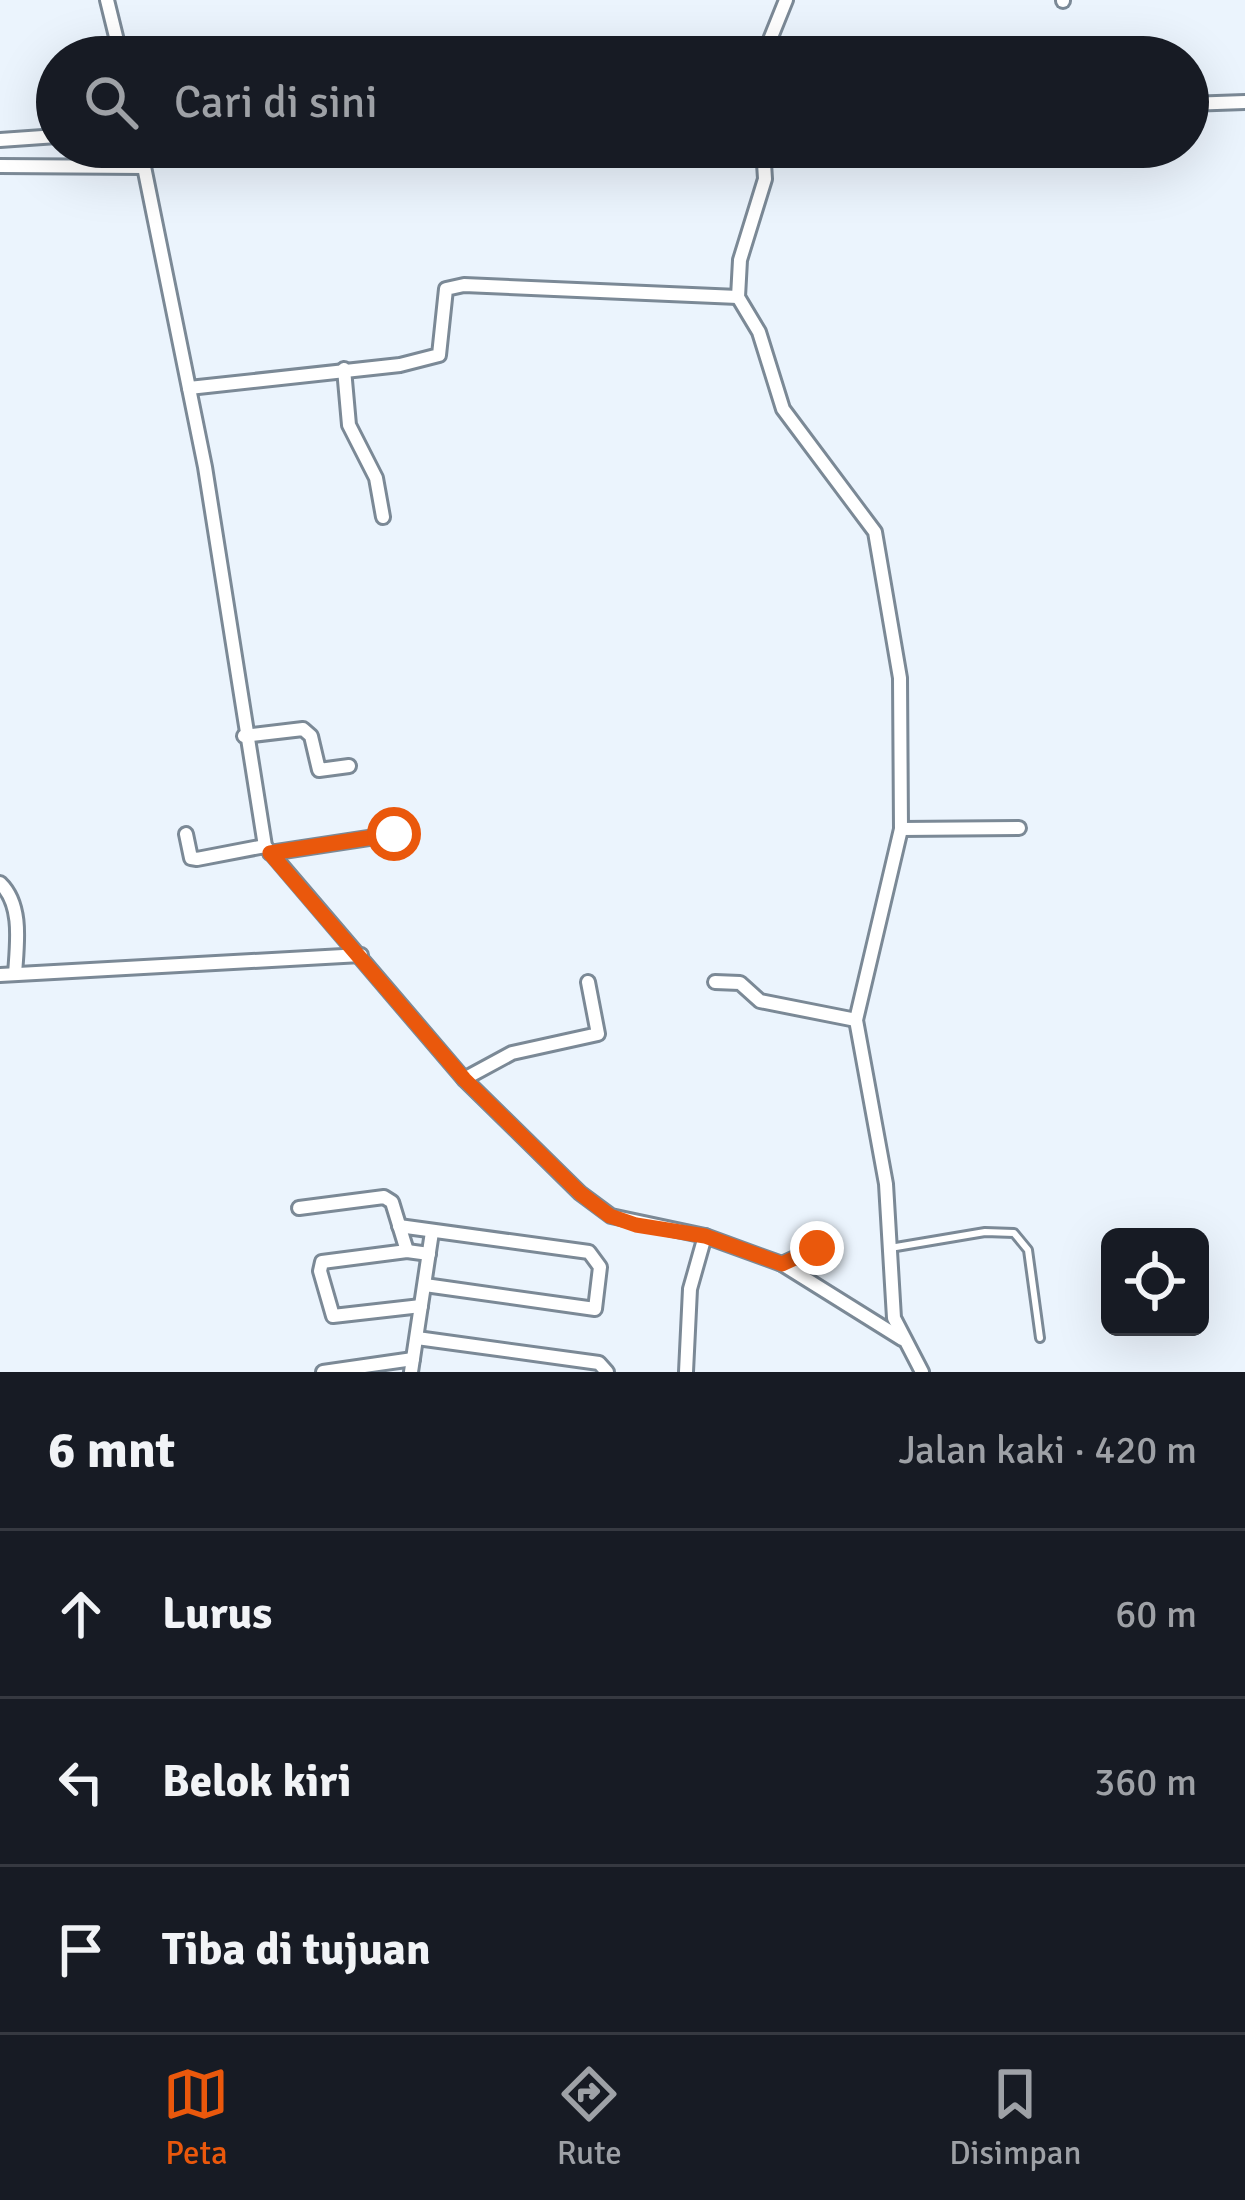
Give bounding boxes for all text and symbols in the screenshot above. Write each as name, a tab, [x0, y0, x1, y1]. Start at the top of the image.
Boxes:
search box	[36, 36, 1209, 168]
icon: search	[78, 69, 144, 135]
text: Cari di sini	[174, 75, 378, 130]
route start	[367, 807, 421, 861]
route end	[790, 1221, 844, 1275]
map controls	[1101, 1228, 1209, 1336]
button: locate	[1101, 1228, 1209, 1336]
text: 6 mnt	[48, 1419, 175, 1482]
text: Jalan kaki · 420 m	[899, 1426, 1197, 1474]
icon: ahead	[48, 1581, 114, 1647]
text: Lurus	[162, 1586, 272, 1641]
text: 60 m	[1115, 1590, 1197, 1638]
icon: left	[48, 1749, 114, 1815]
text: Belok kiri	[162, 1754, 351, 1809]
text: 360 m	[1094, 1758, 1197, 1806]
icon: arrive	[48, 1917, 114, 1983]
text: Tiba di tujuan	[162, 1922, 431, 1977]
tab: Peta	[163, 2061, 229, 2174]
tab: Rute	[556, 2061, 622, 2174]
tab: Disimpan	[949, 2061, 1082, 2174]

